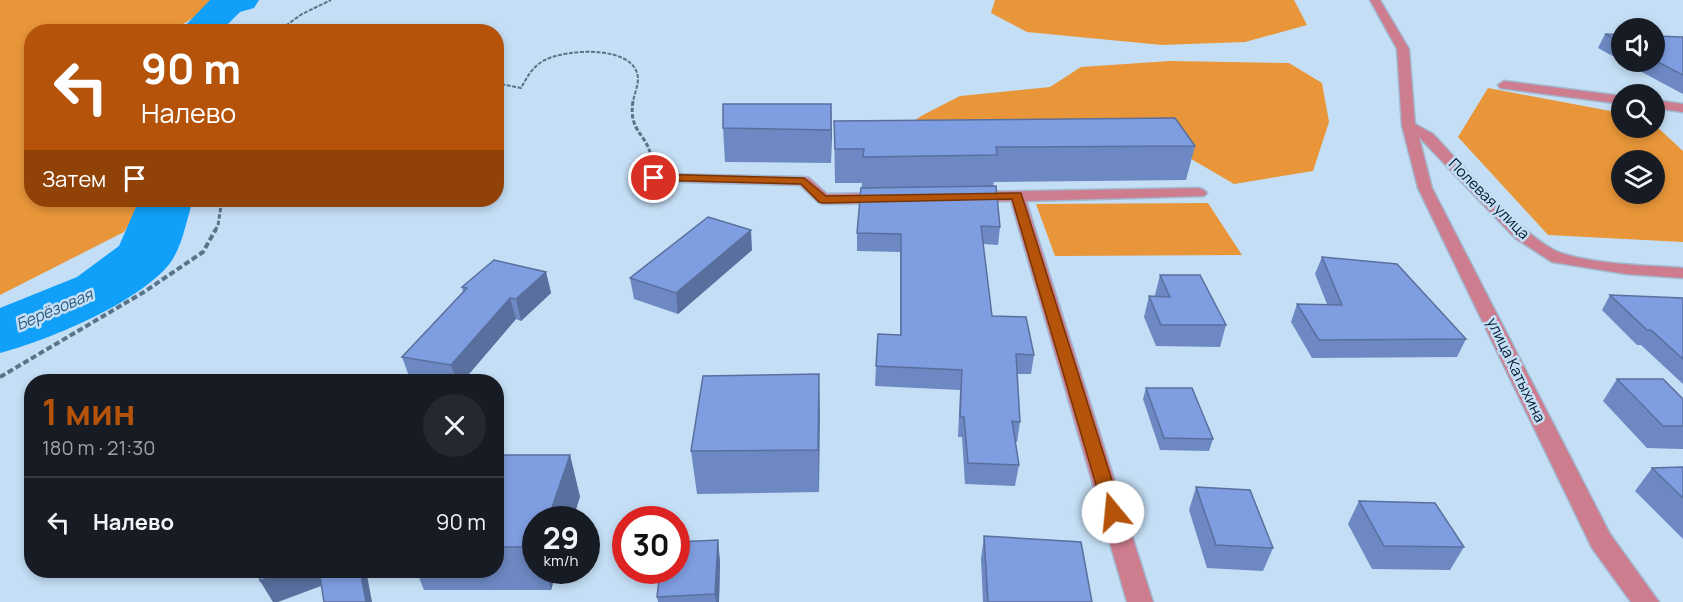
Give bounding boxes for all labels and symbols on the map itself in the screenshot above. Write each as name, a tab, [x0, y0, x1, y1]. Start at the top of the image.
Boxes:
pin	[628, 152, 679, 203]
street label: Полевая улица	[1444, 154, 1534, 244]
water label: Берёзовая	[12, 283, 97, 335]
street label: улица Катыхина	[1482, 314, 1551, 426]
position arrow	[1081, 480, 1145, 544]
speed limit sign: 30	[612, 506, 690, 584]

